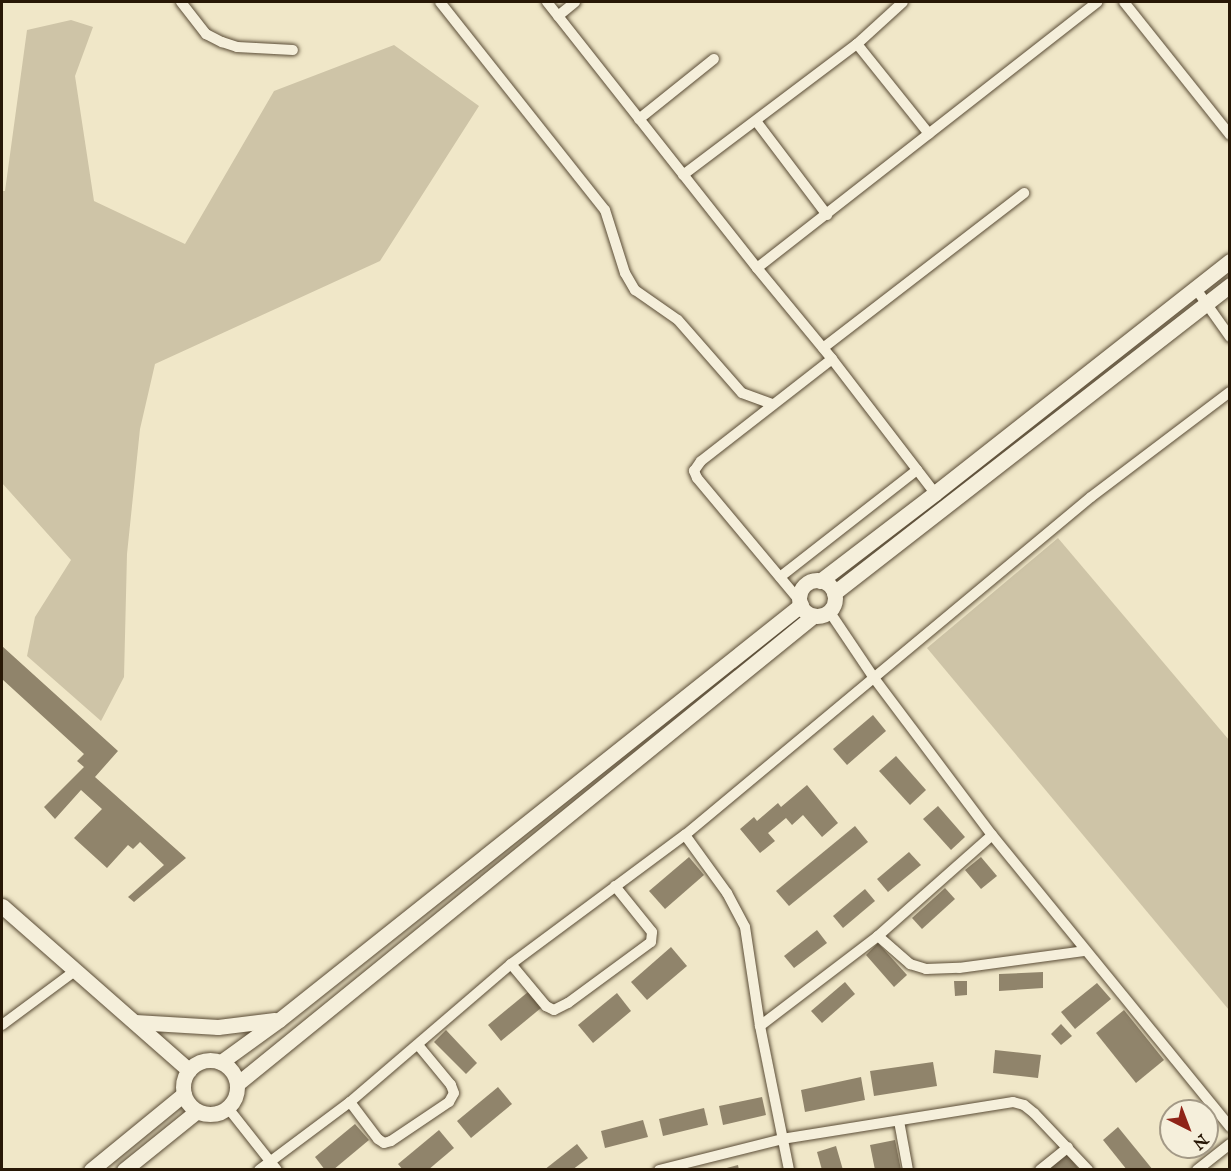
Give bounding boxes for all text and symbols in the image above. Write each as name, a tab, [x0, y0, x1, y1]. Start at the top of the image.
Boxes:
north arrow	[1159, 1099, 1219, 1159]
text: N	[1188, 1129, 1212, 1153]

